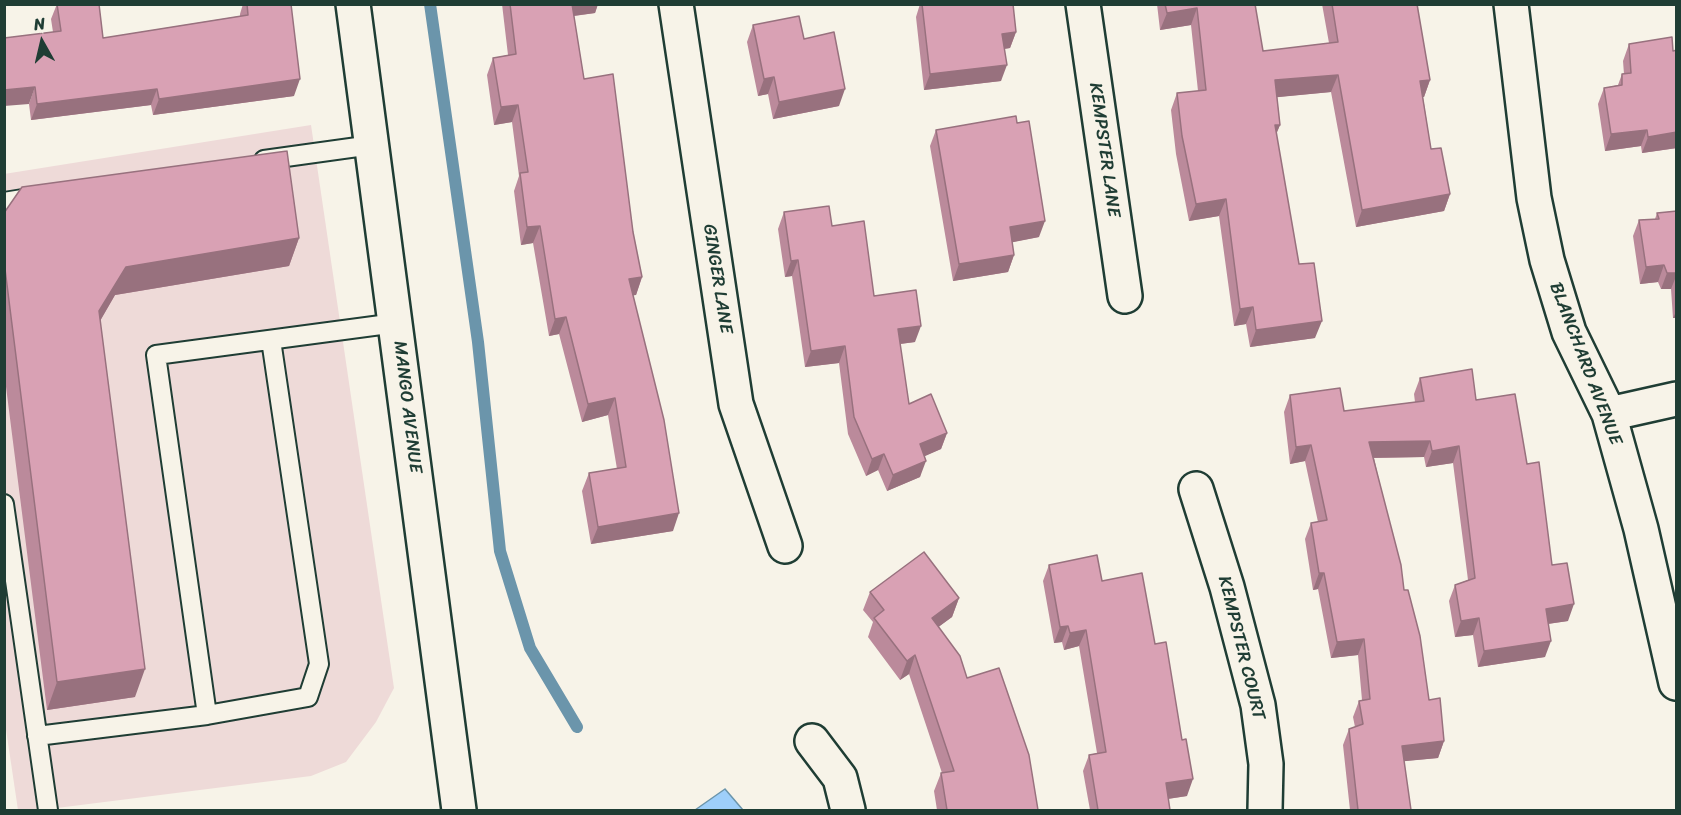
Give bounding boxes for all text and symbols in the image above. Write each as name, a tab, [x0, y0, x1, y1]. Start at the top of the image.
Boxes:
text: N	[32, 9, 47, 39]
north arrow	[12, 12, 72, 72]
street label: KEMPSTER LANE	[1084, 81, 1124, 219]
street label: GINGER LANE	[698, 223, 736, 335]
street label: BLANCHARD AVENUE	[1544, 280, 1626, 448]
street label: MANGO AVENUE	[388, 340, 426, 474]
street label: KEMPSTER COURT	[1213, 574, 1269, 722]

